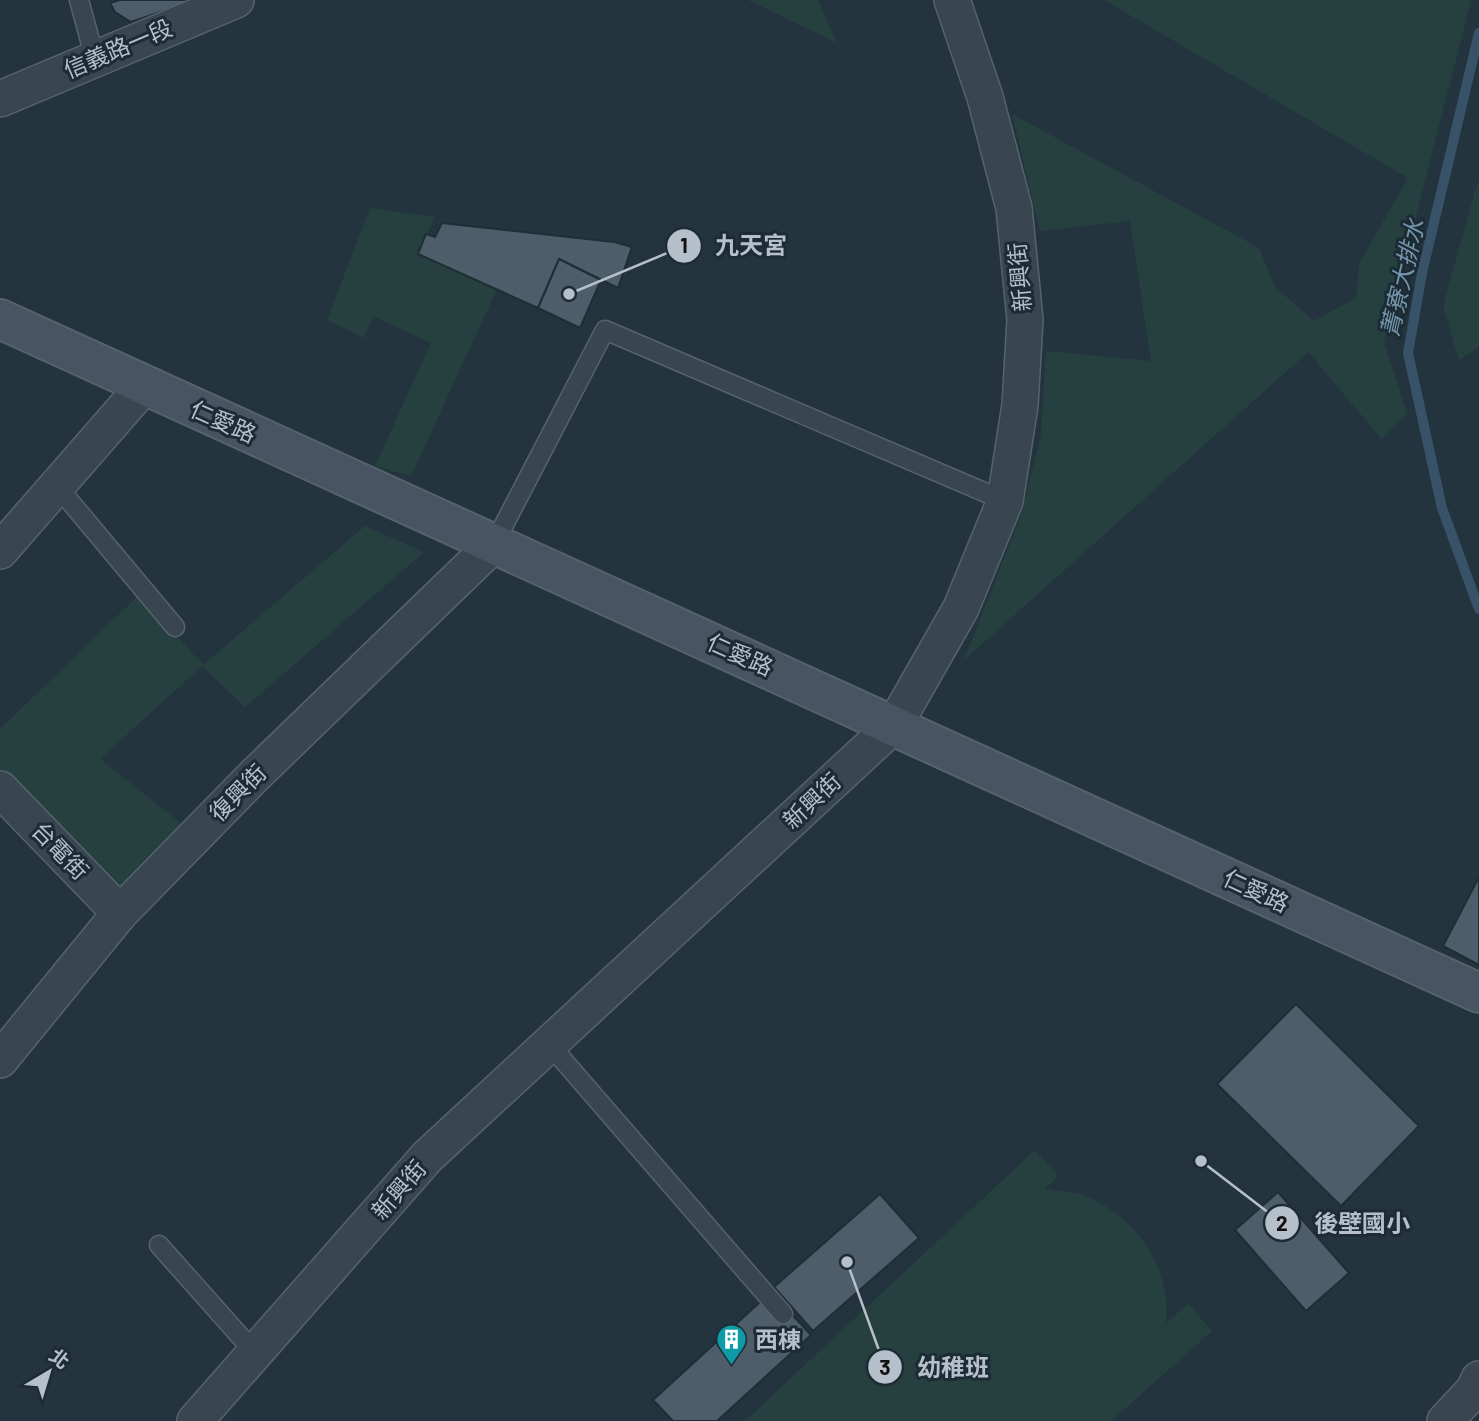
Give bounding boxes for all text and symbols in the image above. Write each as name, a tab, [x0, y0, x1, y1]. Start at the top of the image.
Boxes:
street label: 信義路一段	[59, 13, 176, 83]
water label: 菁寮大排水	[1374, 215, 1429, 339]
callout: 九天宮	[666, 223, 801, 268]
text: 九天宮	[715, 230, 787, 259]
text: 1	[680, 232, 688, 257]
street label: 新興街	[1002, 241, 1036, 313]
street label: 仁愛路	[186, 394, 261, 448]
street label: 仁愛路	[703, 627, 778, 681]
street label: 復興街	[203, 758, 272, 827]
street label: 新興街	[777, 767, 846, 834]
street label: 台電街	[27, 816, 95, 885]
street label: 仁愛路	[1219, 863, 1294, 917]
street label: 新興街	[365, 1154, 431, 1225]
callout: 後壁國小	[1265, 1201, 1424, 1246]
text: 後壁國小	[1314, 1208, 1410, 1237]
text: 2	[1276, 1210, 1288, 1235]
building icon: 西棟	[715, 1323, 749, 1367]
place label: 西棟	[755, 1325, 801, 1353]
north arrow	[14, 1337, 84, 1407]
text: 北	[45, 1343, 74, 1373]
callout: 幼稚班	[868, 1345, 1003, 1390]
text: 幼稚班	[917, 1352, 989, 1381]
text: 3	[879, 1354, 891, 1379]

